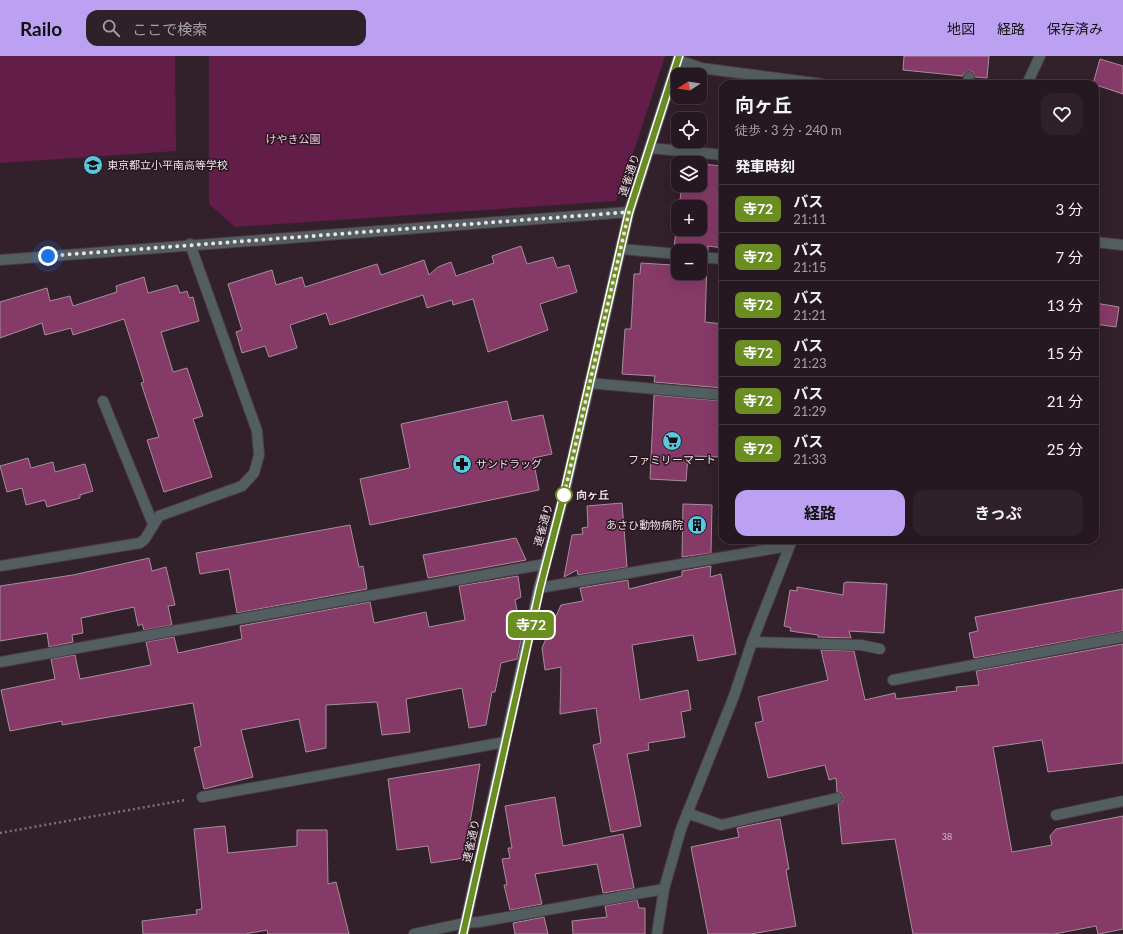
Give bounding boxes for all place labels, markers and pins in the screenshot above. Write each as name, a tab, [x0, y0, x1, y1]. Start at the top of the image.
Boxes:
school or university icon: 東京都立小平南高等学校	[82, 154, 104, 176]
place label: 東京都立小平南高等学校	[107, 158, 228, 171]
supermarket icon: ファミリーマート	[661, 430, 683, 452]
pharmacy icon: サンドラッグ	[451, 453, 473, 475]
place label: ファミリーマート	[628, 453, 716, 466]
place label: サンドラッグ	[476, 457, 542, 470]
marker: 向ヶ丘	[555, 486, 573, 504]
place label: 向ヶ丘	[576, 488, 609, 501]
building icon: あさひ動物病院	[686, 514, 708, 536]
place label: あさひ動物病院	[606, 518, 683, 531]

